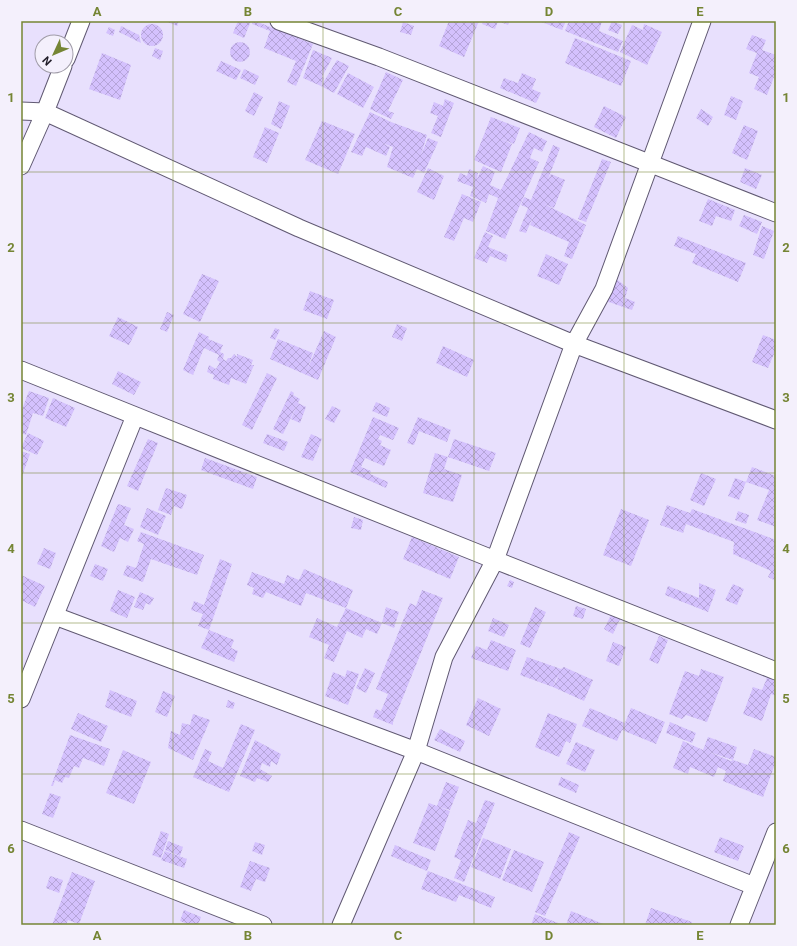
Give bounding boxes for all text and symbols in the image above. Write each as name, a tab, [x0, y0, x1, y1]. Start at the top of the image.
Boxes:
text: A	[93, 4, 102, 19]
text: B	[244, 4, 252, 19]
text: C	[394, 4, 403, 19]
text: D	[545, 4, 553, 19]
text: E	[696, 4, 704, 19]
north arrow	[34, 34, 74, 74]
text: N	[40, 53, 55, 68]
text: 1	[7, 90, 15, 105]
text: 1	[782, 90, 790, 105]
text: 2	[7, 240, 15, 255]
text: 2	[782, 240, 790, 255]
text: 3	[7, 390, 15, 405]
text: 3	[782, 390, 790, 405]
text: 4	[7, 541, 15, 556]
text: 4	[782, 541, 790, 556]
text: 5	[7, 691, 15, 706]
text: 5	[782, 691, 790, 706]
text: 6	[7, 841, 15, 856]
text: 6	[782, 841, 790, 856]
text: A	[93, 928, 102, 943]
text: B	[244, 928, 252, 943]
text: C	[394, 928, 403, 943]
text: D	[545, 928, 553, 943]
text: E	[696, 928, 704, 943]

